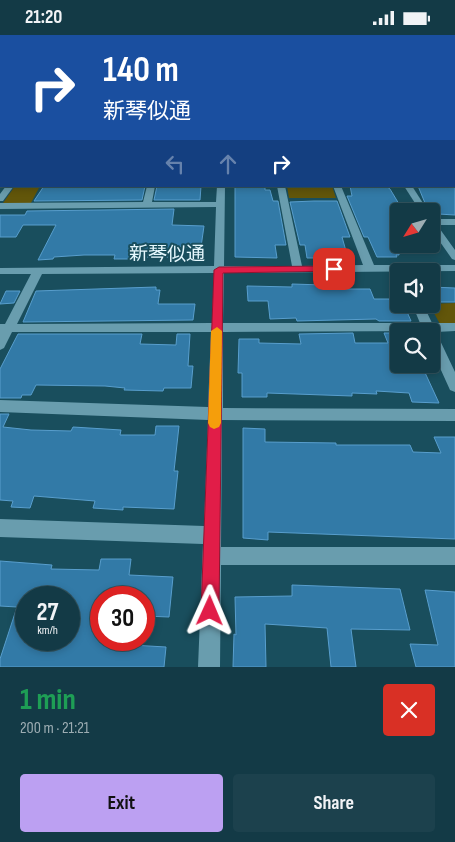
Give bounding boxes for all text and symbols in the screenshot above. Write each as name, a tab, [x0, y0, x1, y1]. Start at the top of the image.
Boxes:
text: 21:20	[25, 6, 62, 29]
text: 140 m	[103, 49, 179, 92]
icon: right	[20, 55, 85, 120]
text: 新琴似通	[103, 98, 191, 125]
icon: left	[161, 150, 189, 178]
icon: ahead	[214, 150, 242, 178]
icon: right	[267, 150, 295, 178]
north arrow	[390, 203, 440, 253]
map controls	[390, 203, 440, 373]
street label: 新琴似通	[129, 243, 205, 266]
pin	[313, 248, 355, 290]
icon: arrive	[320, 255, 348, 283]
button: sound	[390, 263, 440, 313]
button: search	[390, 323, 440, 373]
position arrow	[183, 584, 235, 636]
speed limit sign: 30	[90, 586, 155, 651]
text: 27	[37, 597, 58, 628]
text: km/h	[37, 623, 58, 638]
text: 1 min	[20, 682, 76, 718]
button: close	[383, 684, 435, 736]
text: 200 m · 21:21	[20, 719, 89, 738]
button: Exit	[20, 774, 223, 832]
button: Share	[233, 774, 435, 832]

